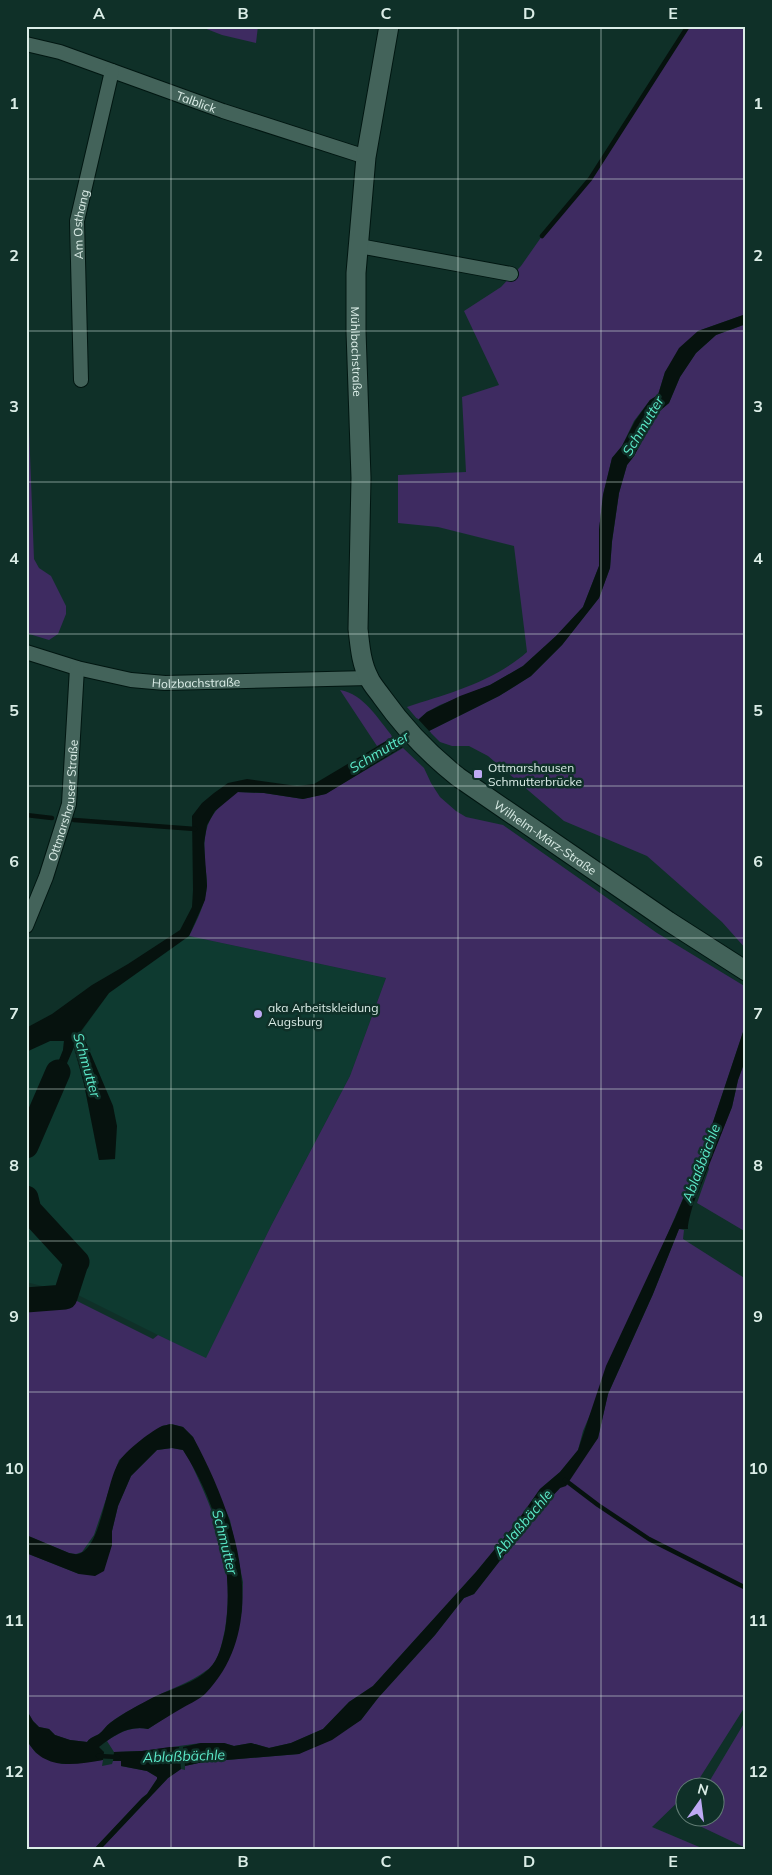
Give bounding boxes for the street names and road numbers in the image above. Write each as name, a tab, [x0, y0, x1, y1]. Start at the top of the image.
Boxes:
street label: Talblick	[174, 87, 219, 116]
street label: Am Osthang	[70, 188, 92, 259]
street label: Mühlbachstraße	[348, 306, 366, 397]
street label: Holzbachstraße	[151, 674, 240, 691]
street label: Ottmarshauser Straße	[44, 739, 80, 863]
street label: Wilhelm-März-Straße	[491, 797, 600, 877]

